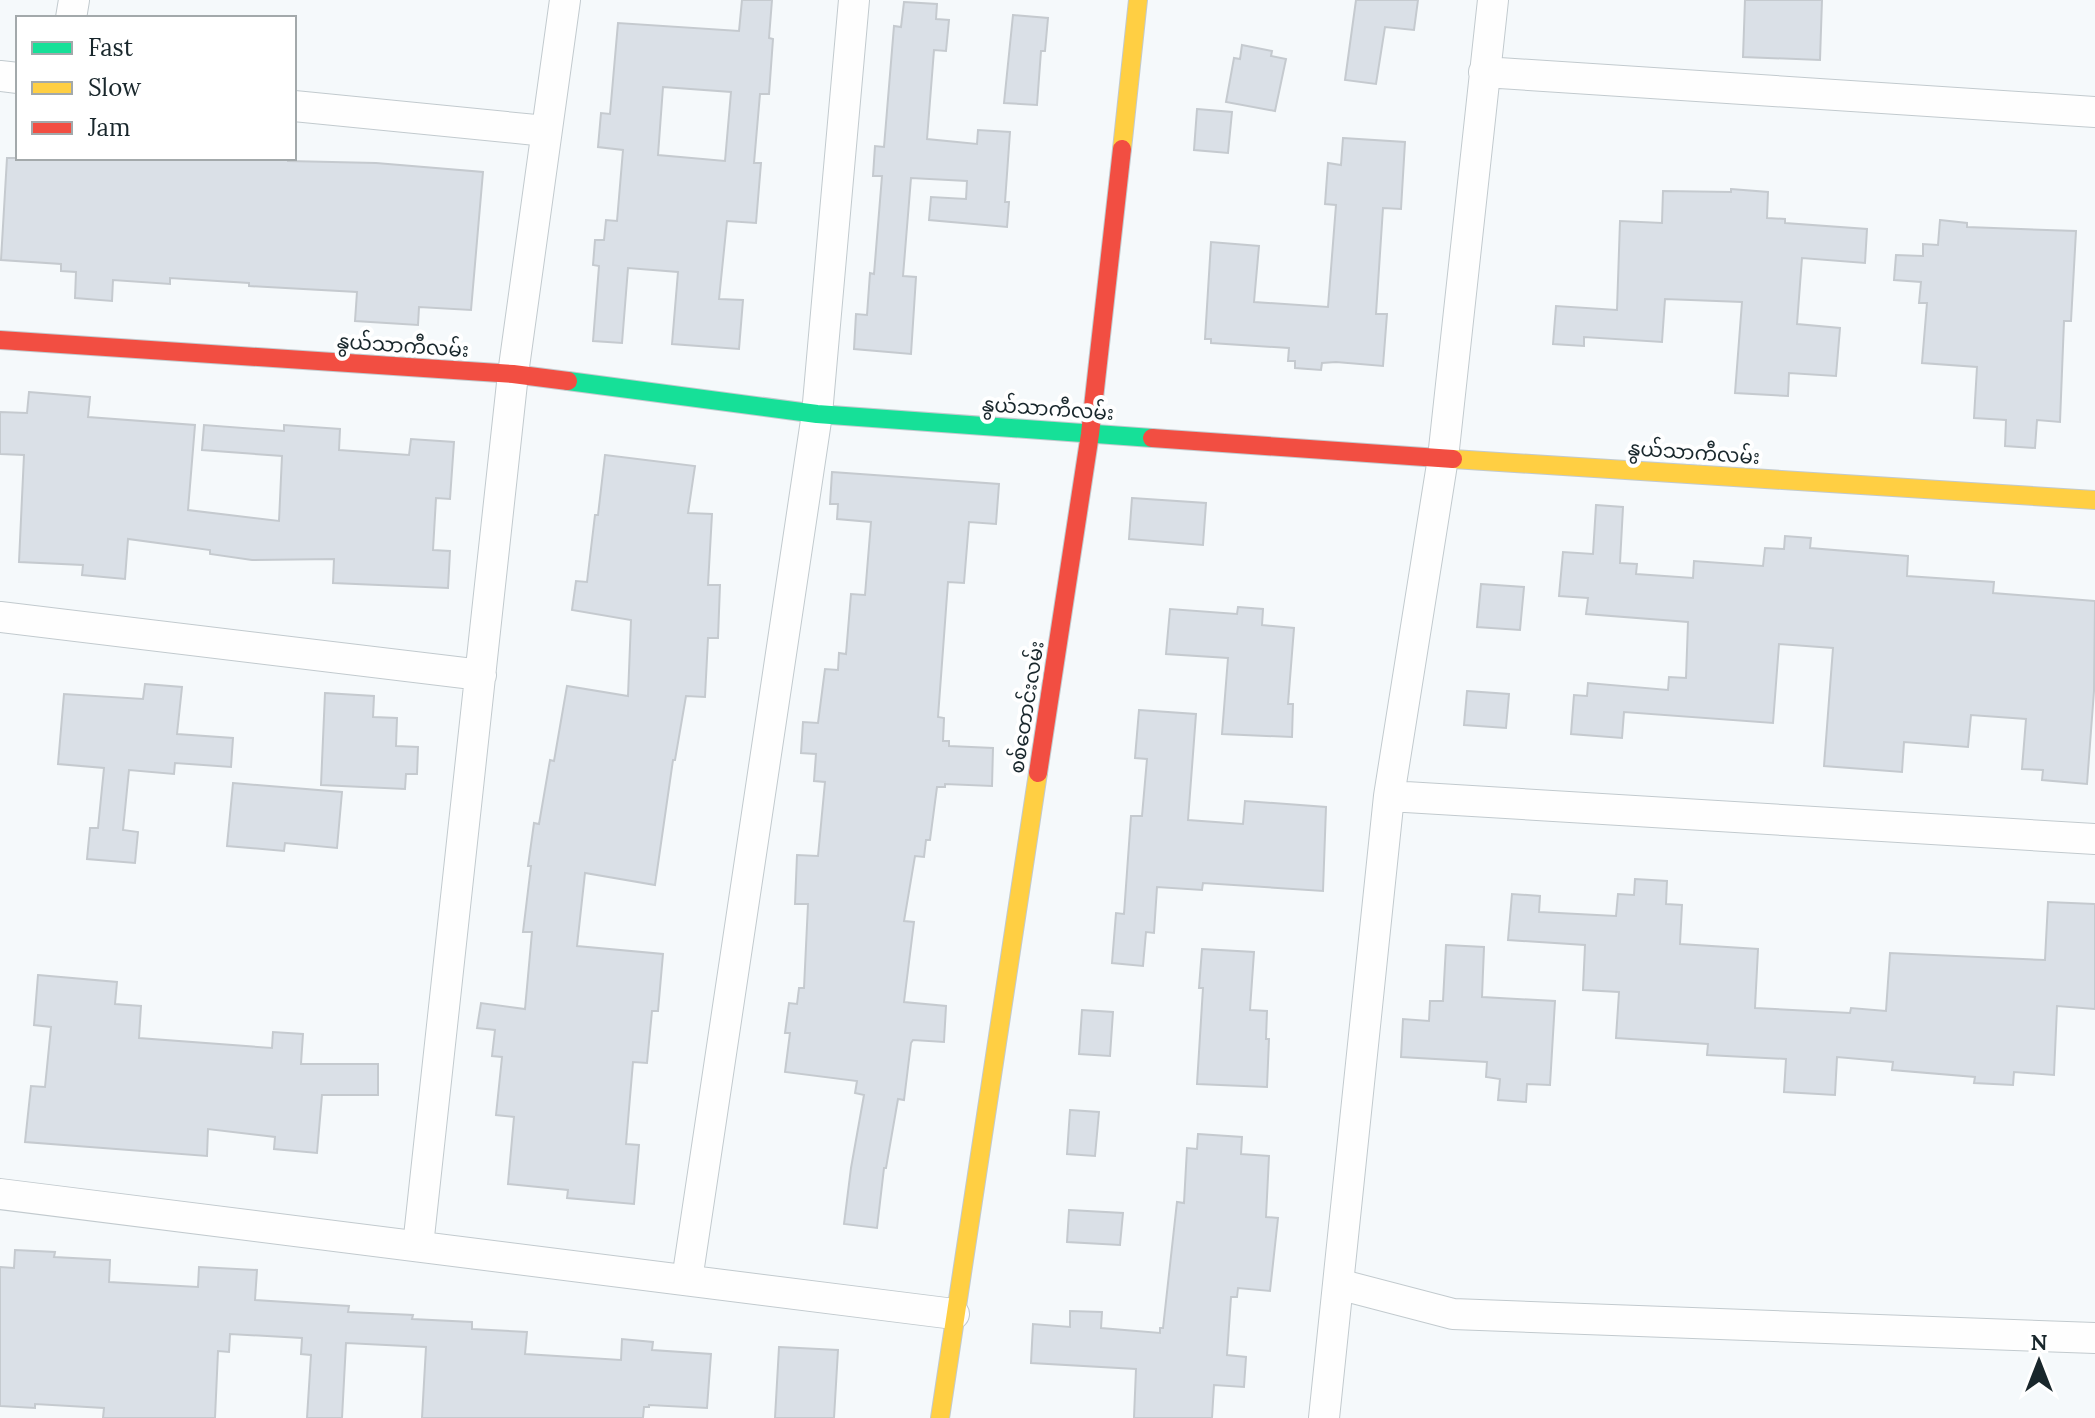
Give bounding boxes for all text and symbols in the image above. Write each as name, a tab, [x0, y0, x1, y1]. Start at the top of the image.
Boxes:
legend	[16, 16, 296, 160]
text: Fast	[88, 32, 134, 63]
text: Slow	[88, 72, 142, 103]
text: Jam	[87, 112, 130, 143]
street label: နွယ်သာကီလမ်း	[336, 327, 470, 366]
street label: နွယ်သာကီလမ်း	[981, 390, 1115, 429]
street label: နွယ်သာကီလမ်း	[1627, 434, 1761, 473]
street label: စစ်တောင်းလမ်း	[1002, 639, 1049, 775]
north arrow	[1999, 1322, 2079, 1402]
text: N	[2030, 1328, 2048, 1356]

